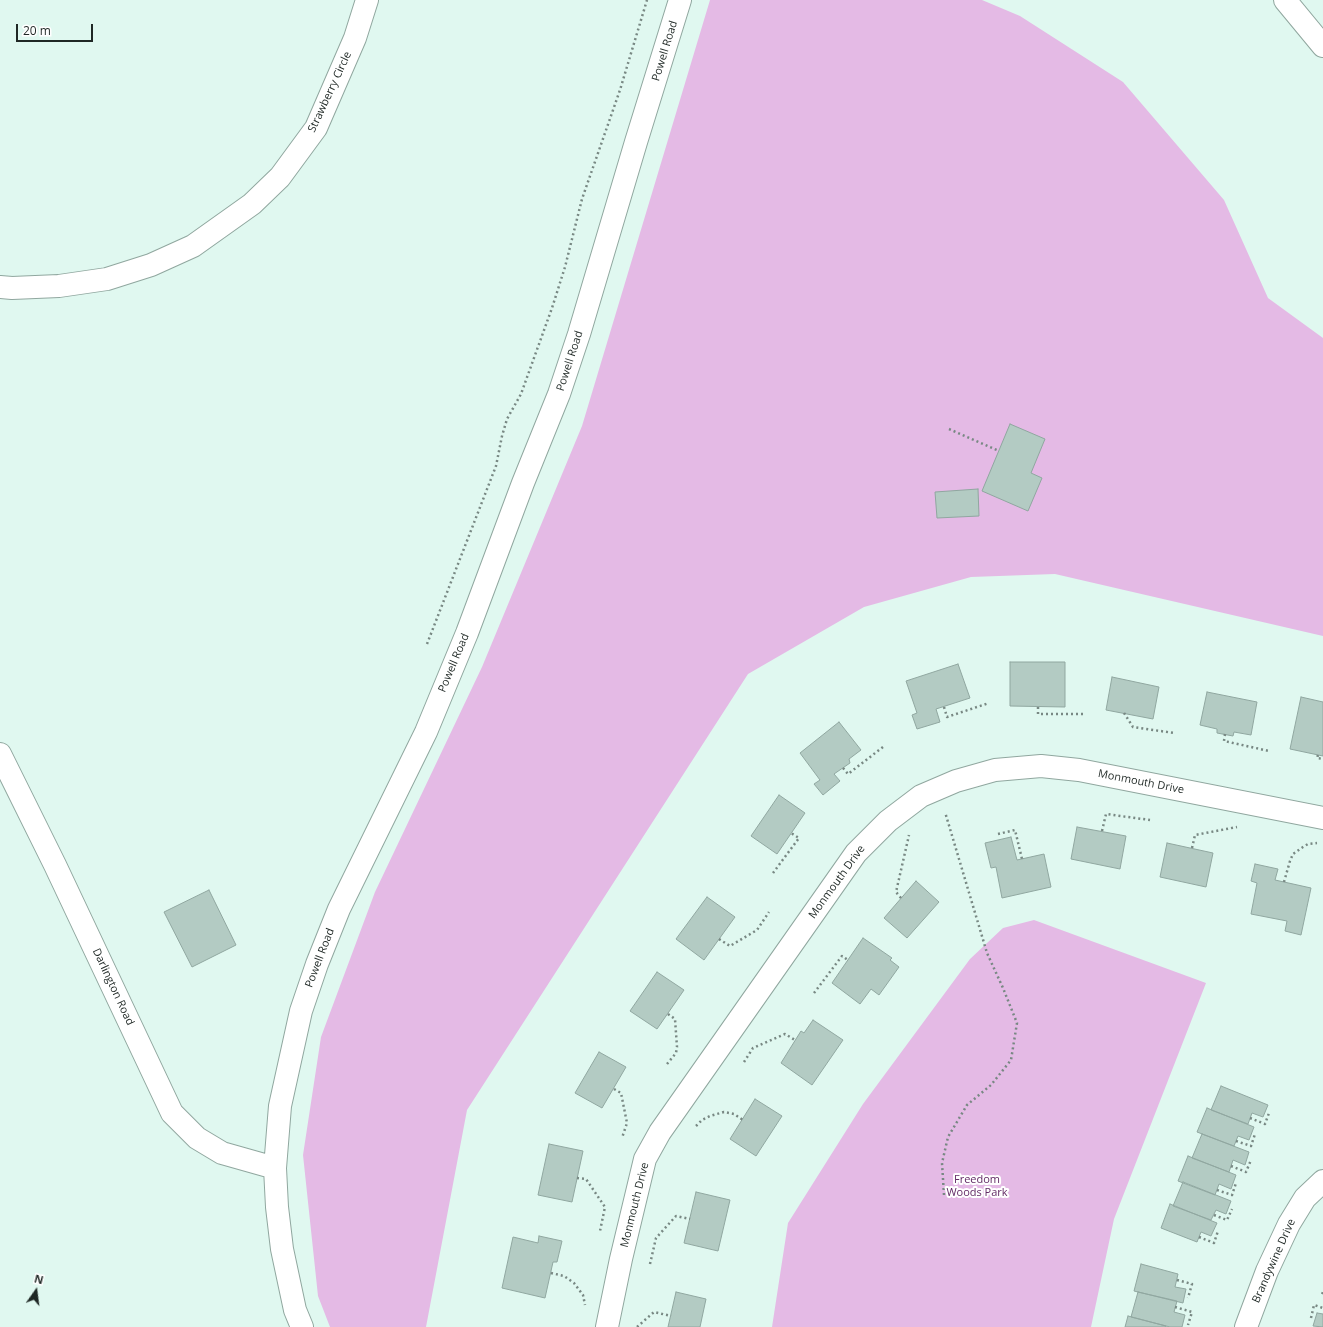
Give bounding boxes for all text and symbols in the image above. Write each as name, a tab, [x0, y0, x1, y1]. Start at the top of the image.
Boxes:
scale bar	[18, 16, 95, 42]
street label: Powell Road	[650, 19, 680, 83]
text: 20 m	[23, 22, 51, 39]
street label: Strawberry Circle	[305, 49, 355, 135]
street label: Powell Road	[554, 329, 586, 393]
street label: Powell Road	[436, 632, 472, 694]
street label: Monmouth Drive	[1097, 767, 1185, 797]
street label: Monmouth Drive	[806, 843, 868, 921]
street label: Powell Road	[303, 926, 337, 990]
street label: Darlington Road	[89, 946, 137, 1028]
street label: Monmouth Drive	[618, 1161, 652, 1249]
park label: Freedom Woods Park	[946, 1173, 1008, 1199]
street label: Brandywine Drive	[1250, 1217, 1298, 1305]
north arrow	[16, 1271, 56, 1311]
text: N	[33, 1271, 45, 1287]

